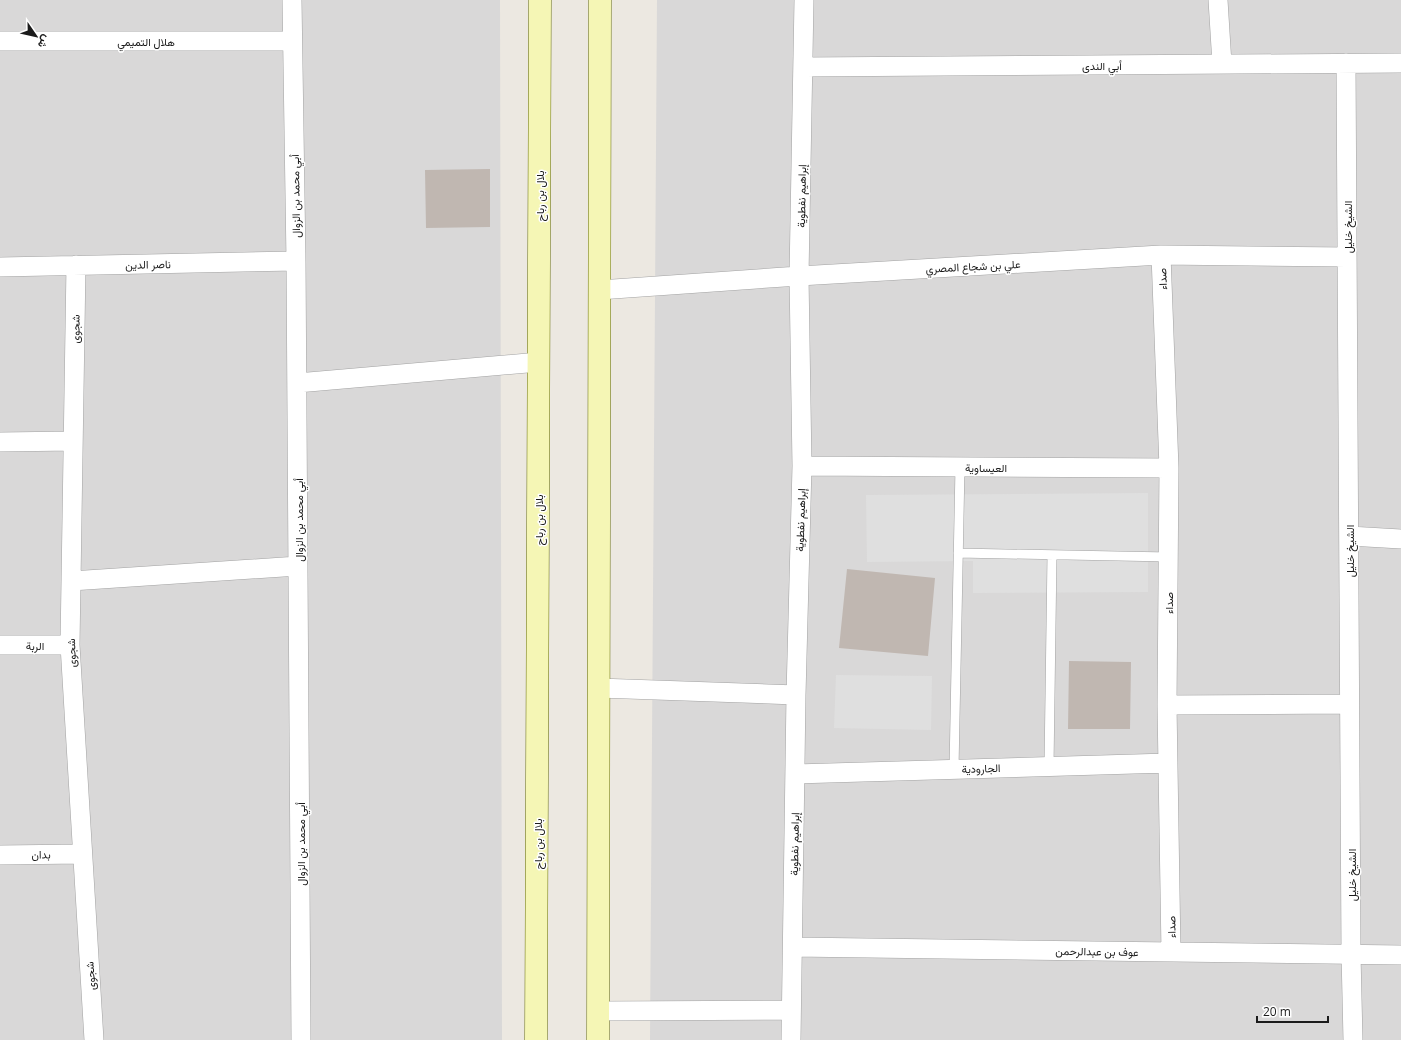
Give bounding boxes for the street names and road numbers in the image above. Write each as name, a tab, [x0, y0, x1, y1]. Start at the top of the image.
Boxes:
street label: هلال التميمي	[117, 34, 175, 52]
street label: أبي الندى	[1082, 58, 1122, 76]
street label: أبي محمد بن الزوال	[287, 154, 306, 238]
street label: إبراهيم نفطوية	[793, 164, 810, 228]
street label: بلال بن رباح	[532, 171, 548, 221]
street label: الشيخ خليل	[1340, 201, 1356, 253]
street label: ناصر الدين	[125, 256, 171, 272]
street label: علي بن شجاع المصري	[925, 256, 1021, 279]
street label: صداء	[1154, 268, 1170, 290]
street label: شجوى	[67, 314, 83, 344]
street label: العيساوية	[965, 460, 1007, 475]
street label: أبي محمد بن الزوال	[291, 478, 309, 562]
street label: إبراهيم نفطوية	[791, 488, 810, 552]
street label: بلال بن رباح	[531, 495, 547, 545]
street label: الشيخ خليل	[1342, 525, 1358, 577]
street label: صداء	[1161, 592, 1176, 614]
street label: الربة	[26, 638, 44, 653]
street label: شجوى	[63, 638, 79, 668]
street label: الجارودية	[961, 760, 1001, 776]
street label: أبي محمد بن الزوال	[293, 802, 311, 886]
street label: إبراهيم نفطوية	[786, 812, 803, 876]
street label: بلال بن رباح	[530, 819, 546, 869]
street label: بدان	[31, 846, 51, 862]
street label: الشيخ خليل	[1344, 849, 1360, 901]
street label: صداء	[1163, 916, 1179, 938]
street label: عوف بن عبدالرحمن	[1055, 943, 1139, 959]
street label: شجوى	[81, 961, 98, 991]

